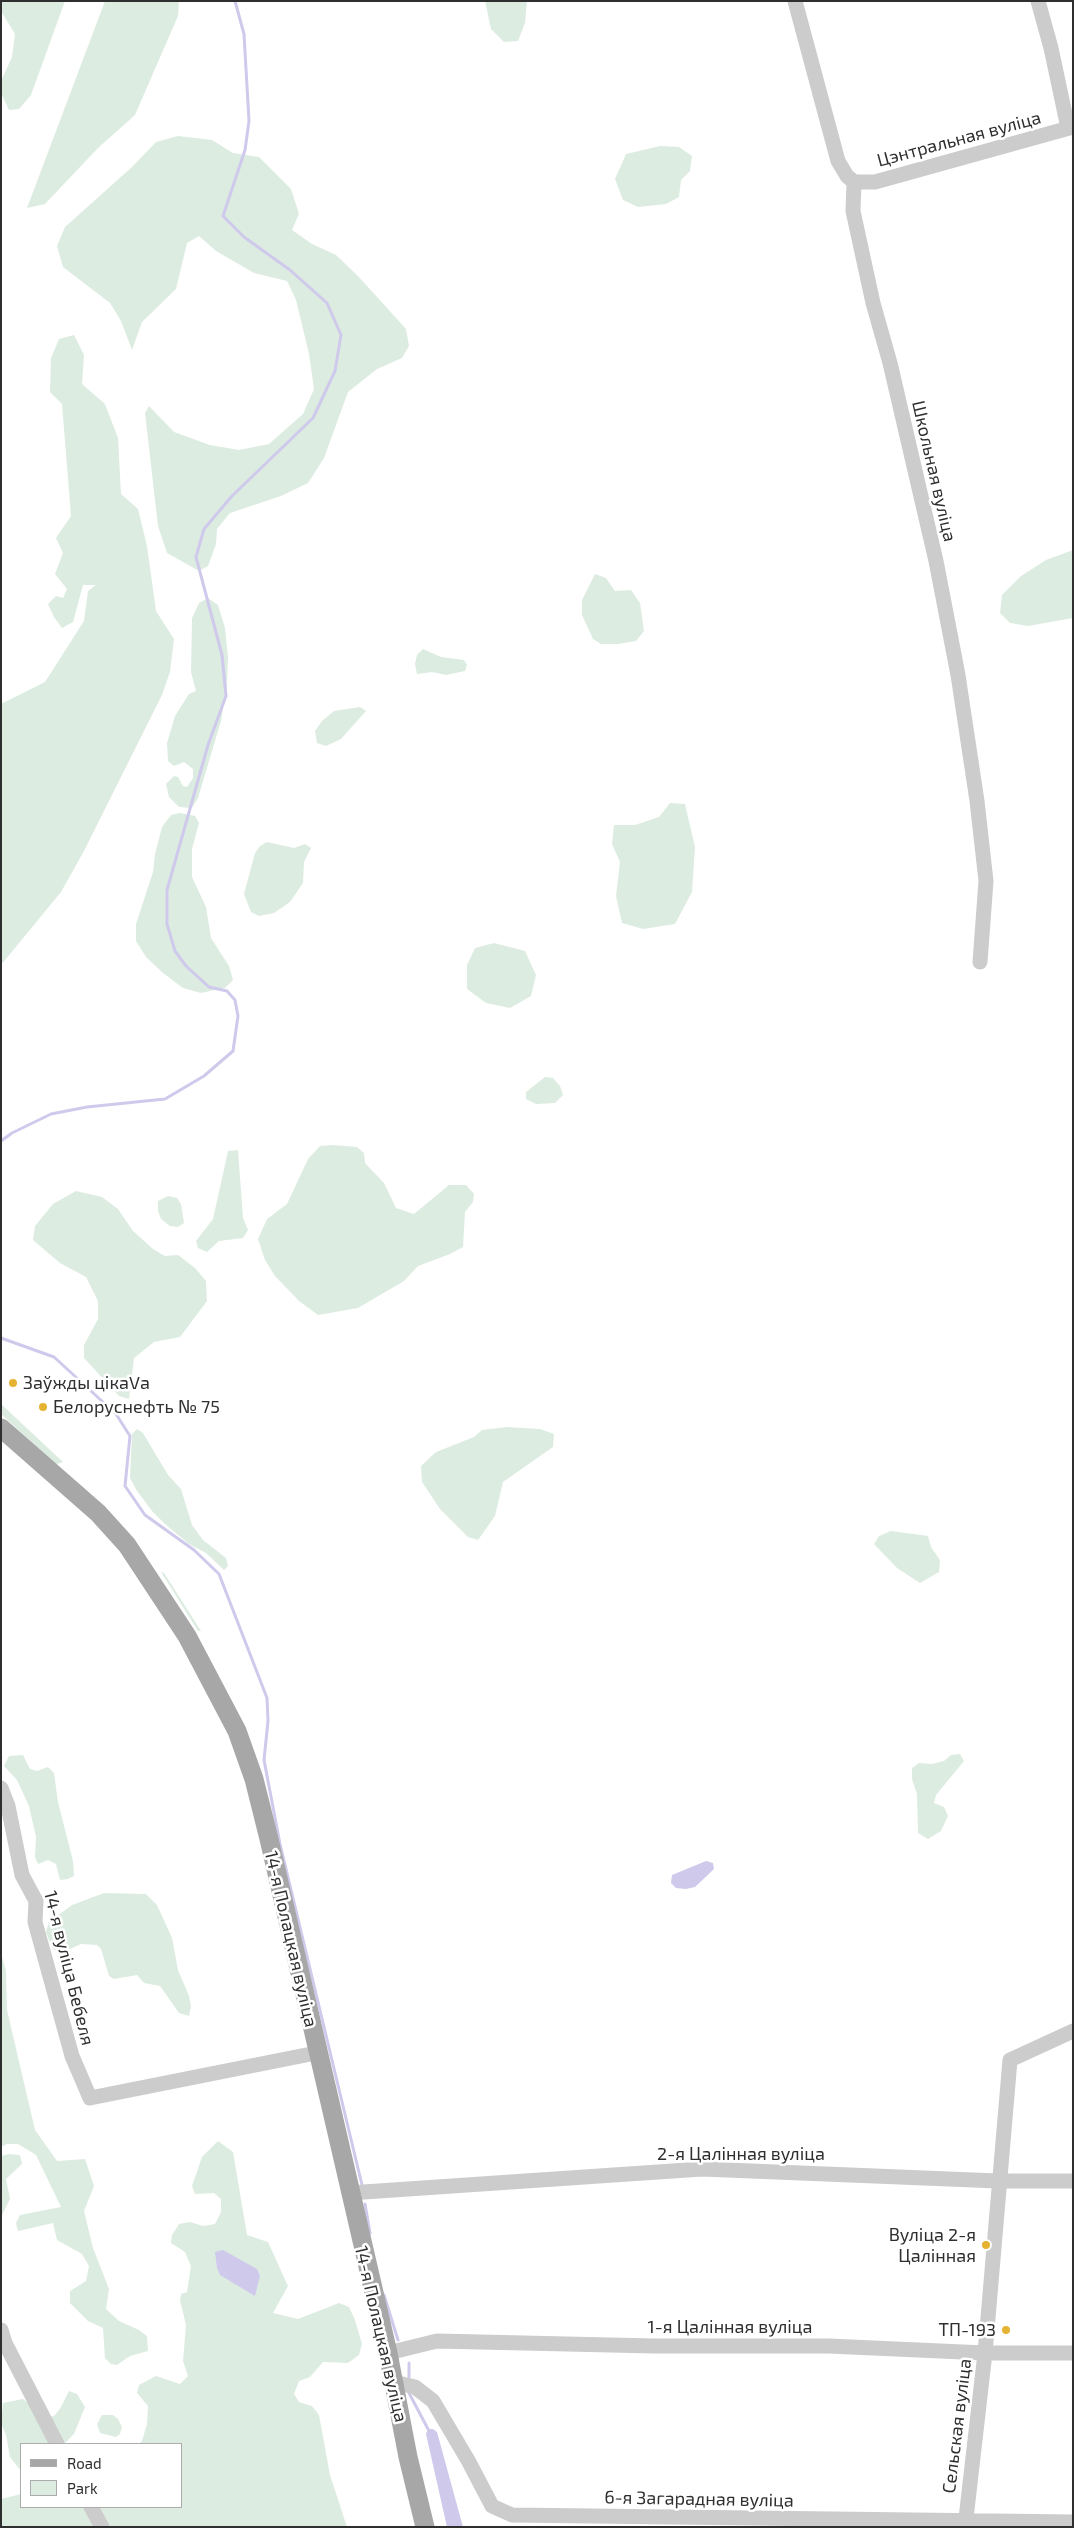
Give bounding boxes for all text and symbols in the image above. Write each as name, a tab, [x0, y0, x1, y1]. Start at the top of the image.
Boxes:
street label: Цэнтральная вуліца	[875, 107, 1043, 171]
street label: Школьная вуліца	[907, 398, 961, 544]
place label: Заўжды цікаVа	[23, 1372, 150, 1394]
marker: Заўжды цікаVа	[7, 1377, 19, 1389]
place label: Белоруснефть № 75	[53, 1396, 220, 1418]
marker: Белоруснефть № 75	[37, 1401, 49, 1413]
street label: 14-я Полацкая вуліца	[260, 1849, 322, 2029]
street label: 14-я вуліца Бебеля	[39, 1888, 99, 2048]
street label: 2-я Цалінная вуліца	[657, 2143, 825, 2165]
place label: Вуліца 2-я Цалінная	[889, 2224, 976, 2266]
marker: Вуліца 2-я Цалінная	[980, 2239, 992, 2251]
street label: 14-я Полацкая вуліца	[350, 2244, 412, 2424]
street label: 1-я Цалінная вуліца	[648, 2316, 812, 2338]
place label: ТП-193	[939, 2319, 996, 2341]
marker: ТП-193	[1000, 2324, 1012, 2336]
street label: Сельская вуліца	[938, 2357, 976, 2495]
legend	[20, 2443, 182, 2508]
text: Road	[67, 2454, 102, 2472]
text: Park	[67, 2479, 98, 2497]
street label: 6-я Загарадная вуліца	[604, 2487, 794, 2511]

